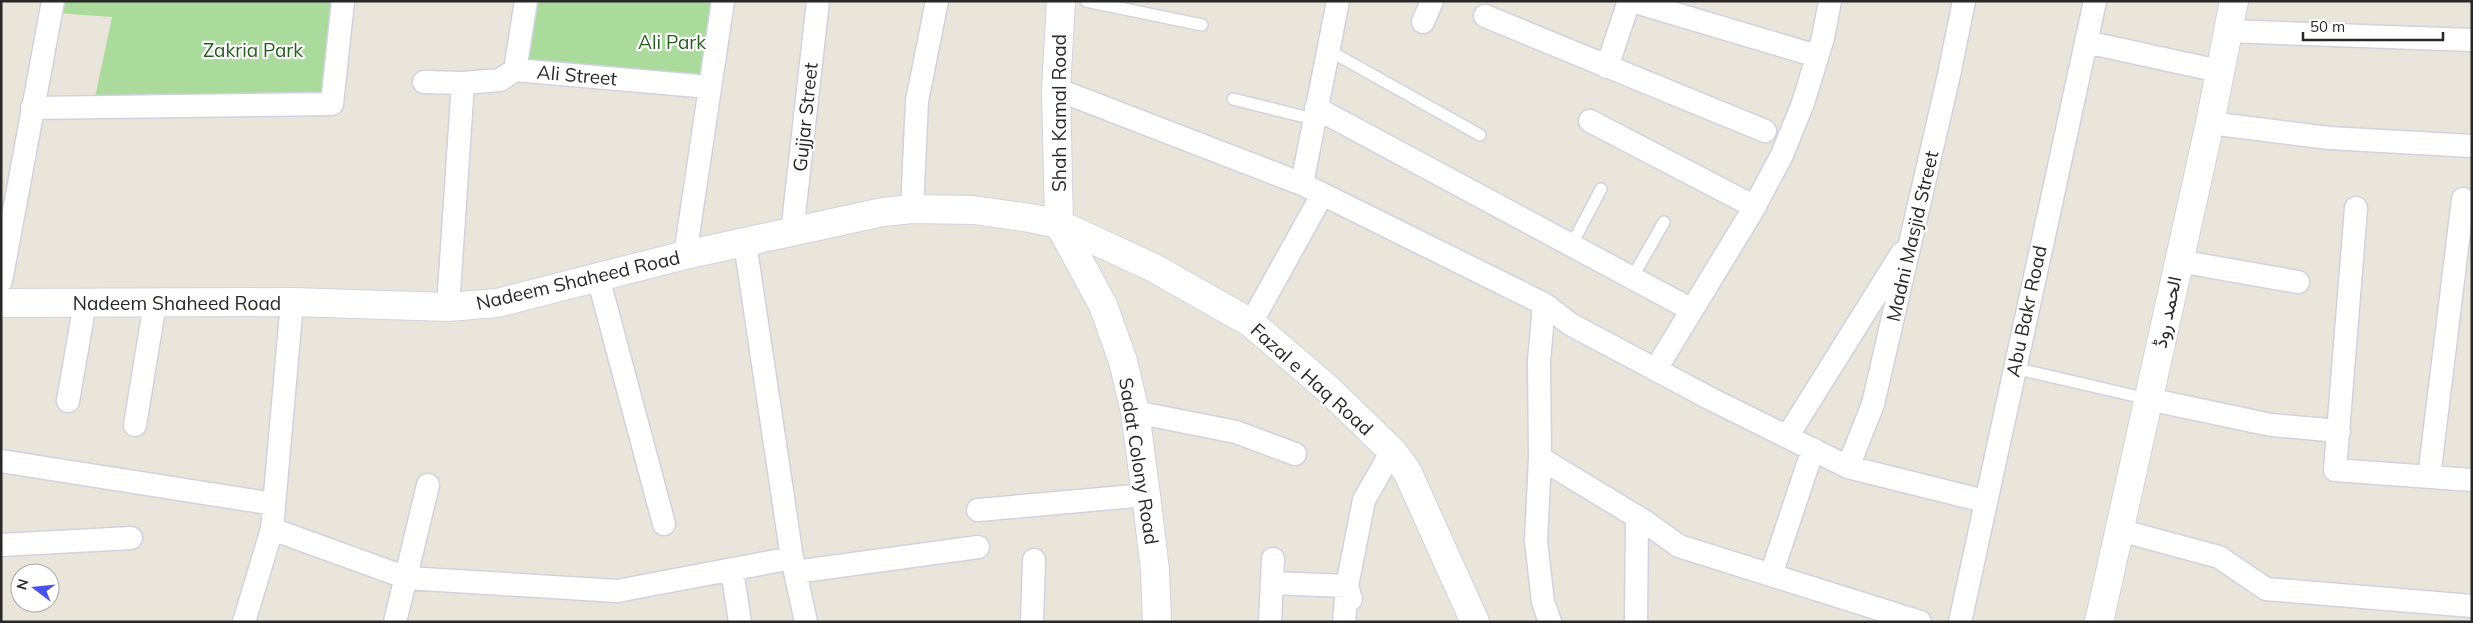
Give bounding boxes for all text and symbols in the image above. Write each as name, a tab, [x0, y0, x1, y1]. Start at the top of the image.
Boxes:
scale bar	[2303, 10, 2443, 42]
text: 50 m	[2310, 17, 2345, 36]
park label: Ali Park	[638, 30, 706, 54]
street label: Shah Kamal Road	[1047, 34, 1071, 192]
park label: Zakria Park	[203, 38, 303, 62]
street label: Ali Street	[536, 60, 618, 90]
street label: Gujjar Street	[787, 61, 823, 173]
street label: Madni Masjid Street	[1881, 148, 1943, 324]
street label: Abu Bakr Road	[2000, 243, 2052, 379]
street label: Nadeem Shaheed Road	[474, 245, 682, 315]
street label: الحمد روڈ	[2148, 274, 2186, 350]
street label: Nadeem Shaheed Road	[73, 291, 281, 315]
street label: Fazal e Haq Road	[1246, 318, 1378, 440]
street label: Sadat Colony Road	[1114, 376, 1164, 546]
north arrow	[10, 563, 60, 613]
text: N	[12, 577, 33, 592]

